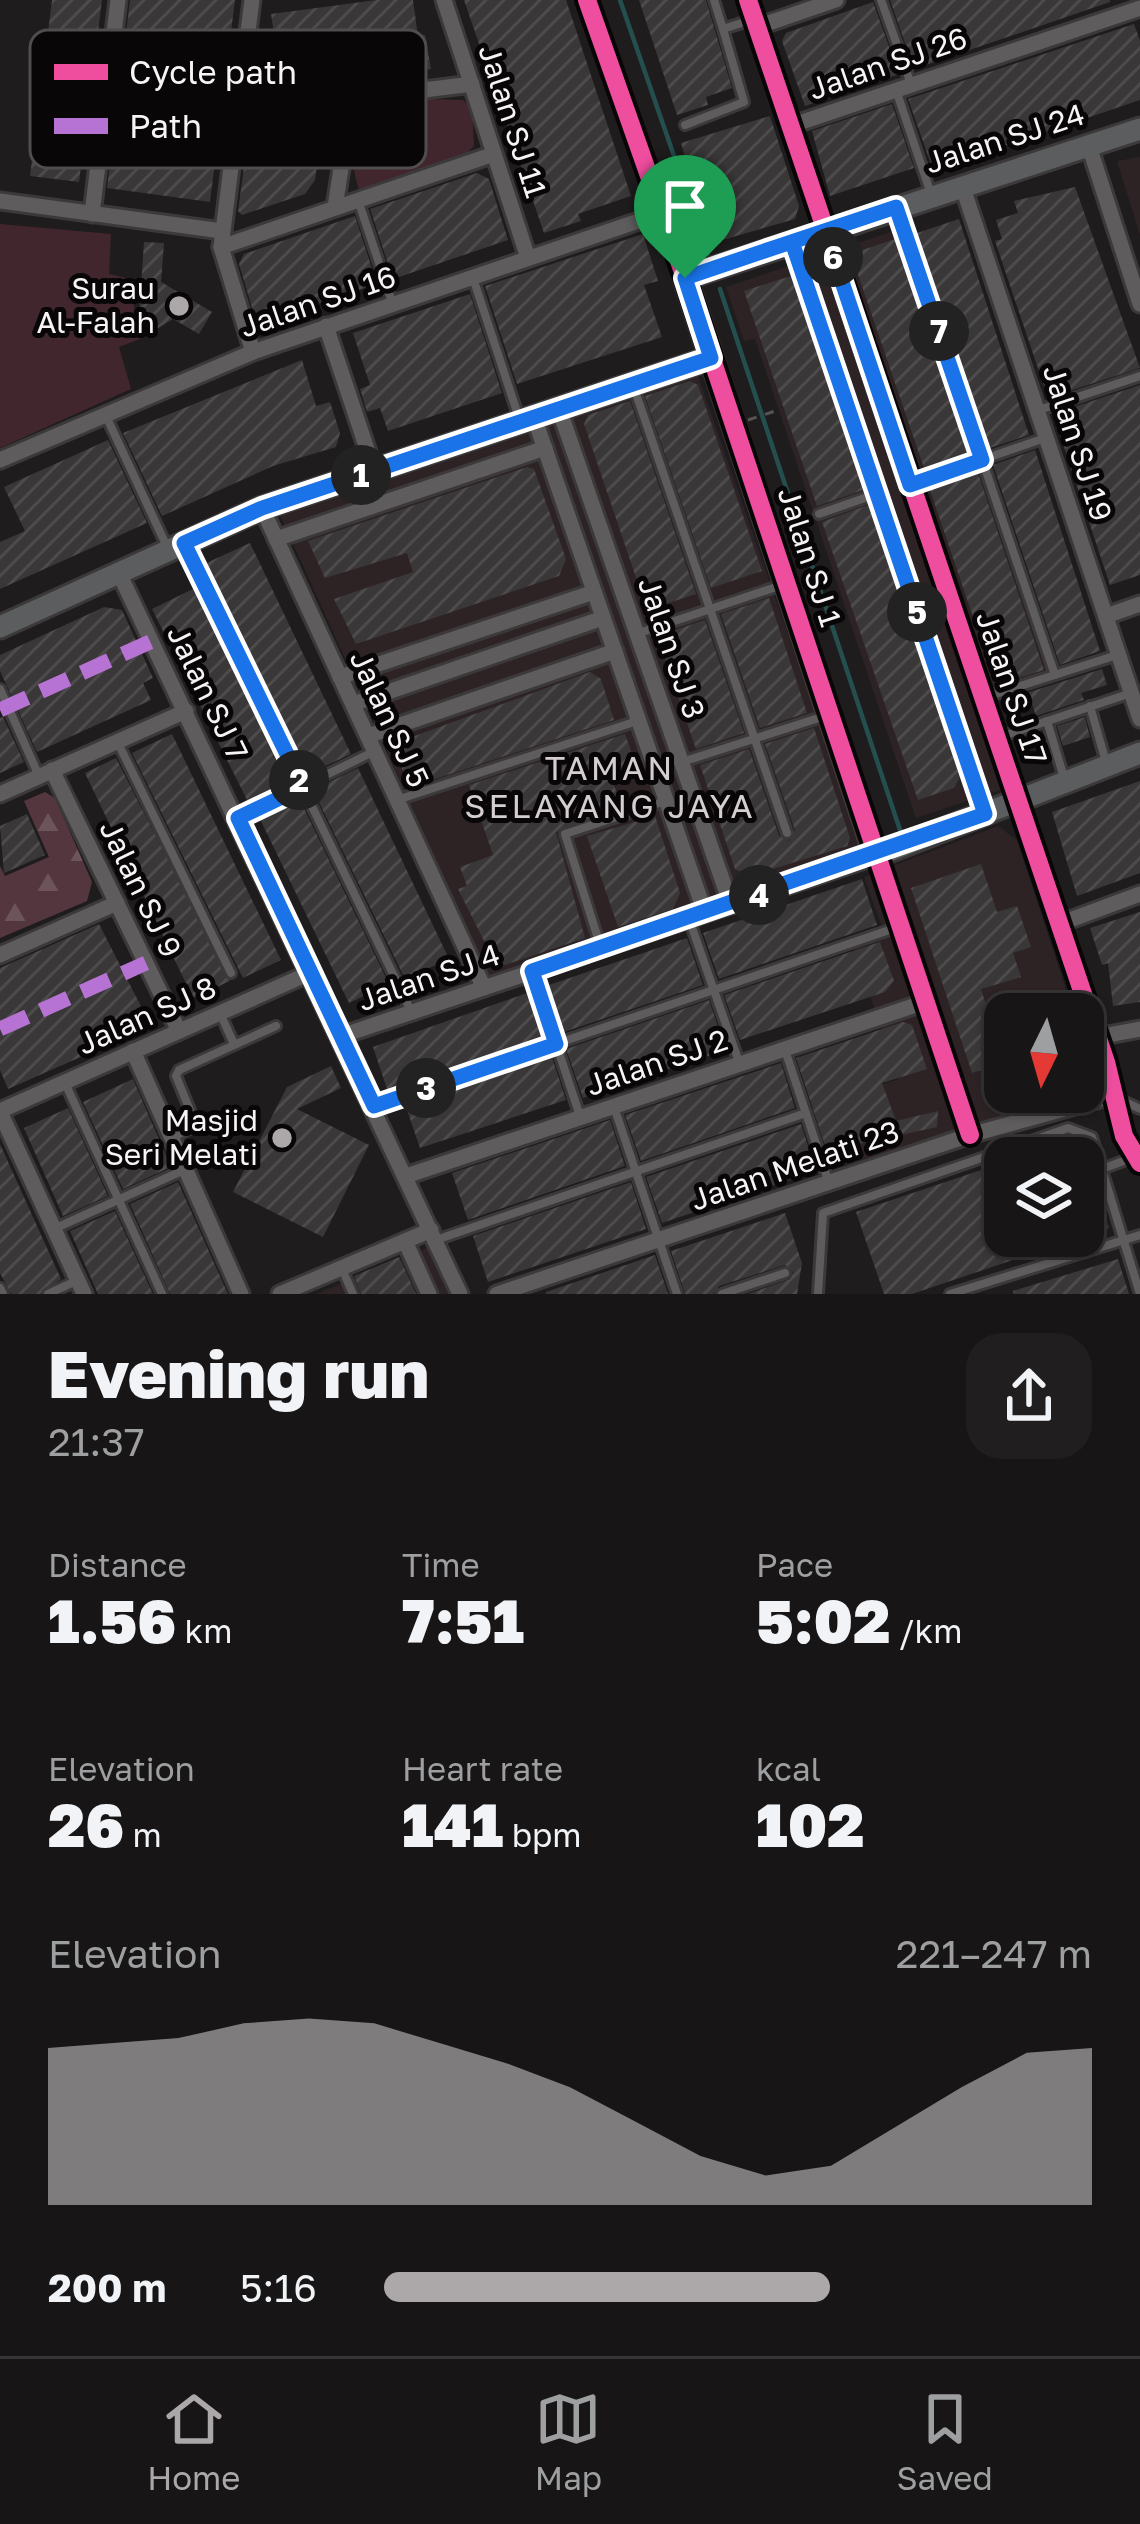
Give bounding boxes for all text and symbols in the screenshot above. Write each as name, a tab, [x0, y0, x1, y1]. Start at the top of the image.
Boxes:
street label: Jalan SJ 26	[804, 19, 972, 107]
legend	[30, 30, 426, 168]
street label: Jalan SJ 11	[471, 40, 555, 202]
text: Cycle path	[129, 52, 297, 91]
street label: Jalan SJ 24	[921, 95, 1089, 181]
text: Path	[129, 106, 202, 145]
pin	[634, 155, 736, 278]
icon: arrive	[652, 173, 718, 239]
pin: 6	[803, 227, 863, 287]
text: 6	[823, 237, 843, 276]
street label: Jalan SJ 16	[235, 258, 400, 344]
place label: Surau Al-Falah	[37, 270, 155, 340]
marker: Surau Al-Falah	[166, 293, 192, 319]
pin: 7	[909, 301, 969, 361]
text: 7	[930, 311, 948, 350]
street label: Jalan SJ 19	[1036, 360, 1120, 525]
pin: 1	[331, 445, 391, 505]
text: 1	[353, 455, 370, 494]
street label: Jalan SJ 1	[771, 483, 849, 631]
street label: Jalan SJ 3	[631, 572, 713, 723]
pin: 5	[887, 582, 947, 642]
text: 5	[907, 592, 927, 631]
street label: Jalan SJ 17	[969, 606, 1055, 769]
street label: Jalan SJ 7	[160, 619, 256, 766]
street label: Jalan SJ 5	[343, 644, 437, 793]
district label: TAMAN SELAYANG JAYA	[464, 748, 756, 825]
pin: 2	[269, 750, 329, 810]
text: 2	[289, 760, 309, 799]
street label: Jalan SJ 9	[92, 814, 189, 963]
pin: 4	[729, 865, 789, 925]
text: 4	[749, 875, 769, 914]
street label: Jalan SJ 4	[353, 936, 504, 1018]
street label: Jalan SJ 8	[72, 969, 221, 1062]
north arrow	[984, 993, 1104, 1113]
map controls	[984, 993, 1104, 1257]
street label: Jalan SJ 2	[581, 1021, 732, 1103]
pin: 3	[396, 1058, 456, 1118]
text: 3	[416, 1068, 436, 1107]
place label: Masjid Seri Melati	[105, 1102, 258, 1172]
street label: Jalan Melati 23	[686, 1113, 904, 1218]
marker: Masjid Seri Melati	[269, 1125, 295, 1151]
button: layers	[984, 1137, 1104, 1257]
text: Evening run	[48, 1333, 429, 1413]
button: share	[966, 1333, 1092, 1459]
text: 21:37	[48, 1418, 145, 1465]
text: Distance	[48, 1545, 187, 1584]
text: Time	[402, 1545, 480, 1584]
text: Pace	[756, 1545, 833, 1584]
text: 1.56	[48, 1584, 176, 1656]
text: 7:51	[402, 1584, 524, 1656]
text: 5:02	[756, 1584, 890, 1656]
text: km	[176, 1611, 232, 1650]
text: /km	[890, 1611, 962, 1650]
text: Elevation	[48, 1749, 195, 1788]
text: Heart rate	[402, 1749, 563, 1788]
text: kcal	[756, 1749, 821, 1788]
text: 26	[48, 1788, 124, 1860]
text: 141	[402, 1788, 503, 1860]
text: 102	[756, 1788, 864, 1860]
text: m	[124, 1815, 162, 1854]
text: bpm	[503, 1815, 582, 1854]
text: Elevation	[48, 1930, 221, 1977]
text: 221–247 m	[896, 1930, 1092, 1977]
text: 200 m	[48, 2264, 166, 2311]
text: 5:16	[240, 2264, 317, 2311]
tab: Home	[147, 2386, 240, 2497]
tab: Map	[535, 2386, 602, 2497]
tab: Saved	[896, 2386, 993, 2497]

